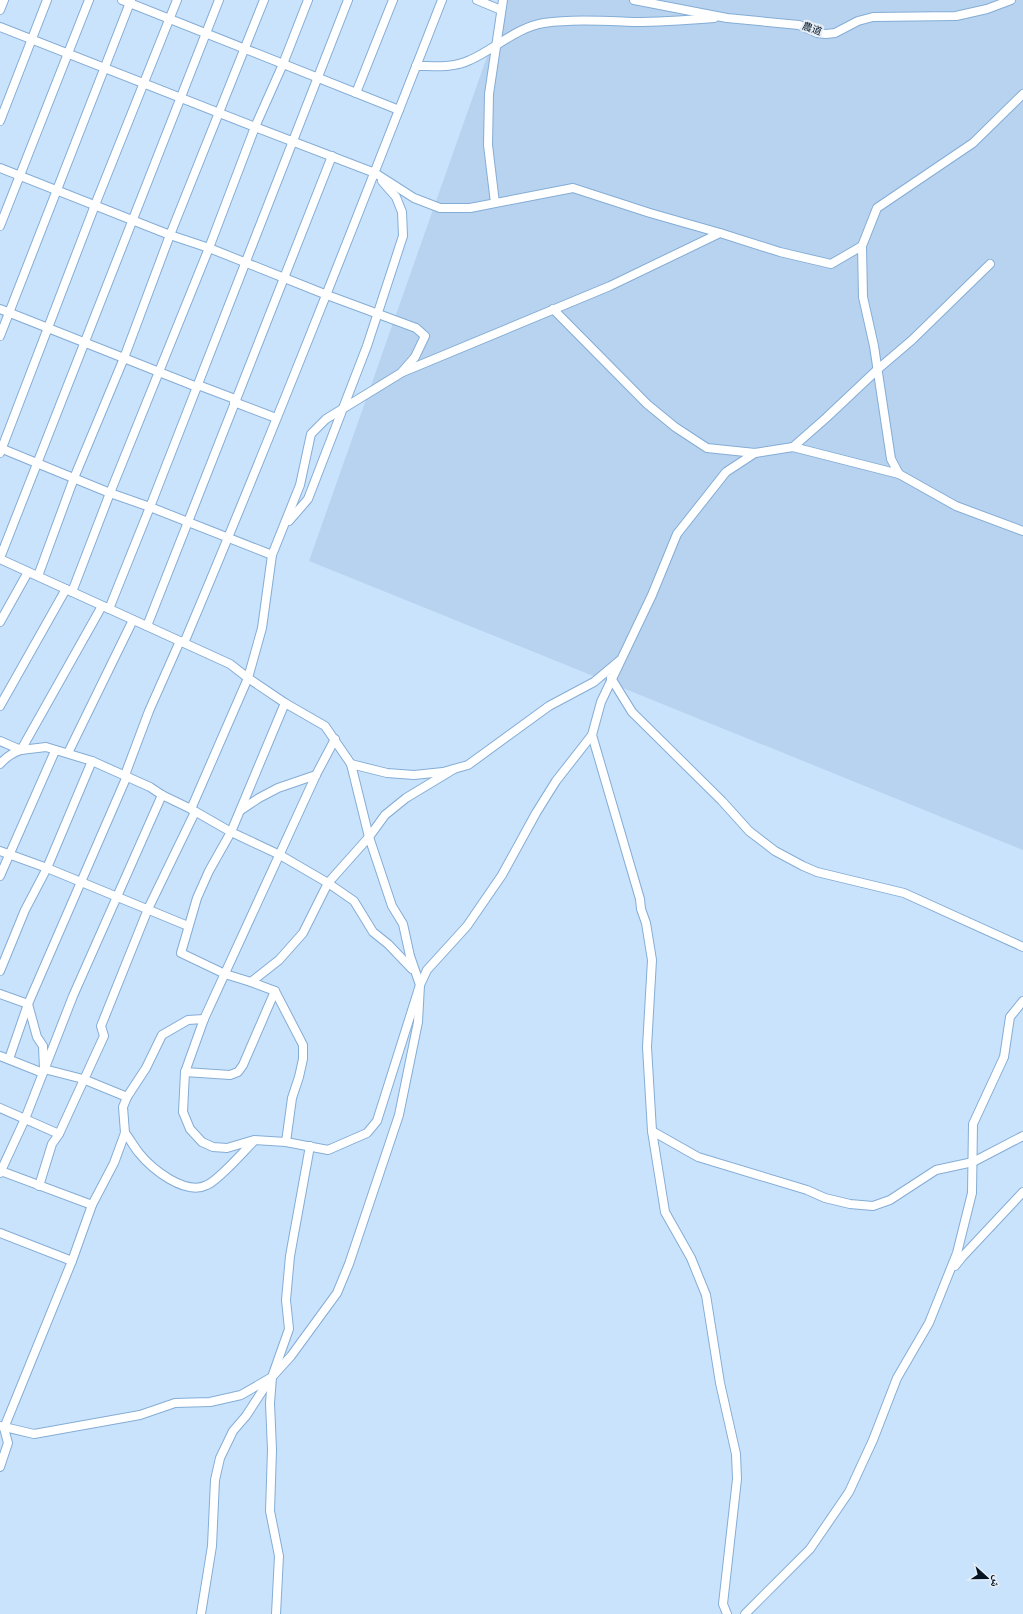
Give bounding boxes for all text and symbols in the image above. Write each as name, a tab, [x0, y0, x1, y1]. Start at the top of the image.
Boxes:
street label: 農道	[801, 20, 823, 38]
north arrow	[967, 1558, 1007, 1598]
text: ش	[987, 1573, 1004, 1589]

